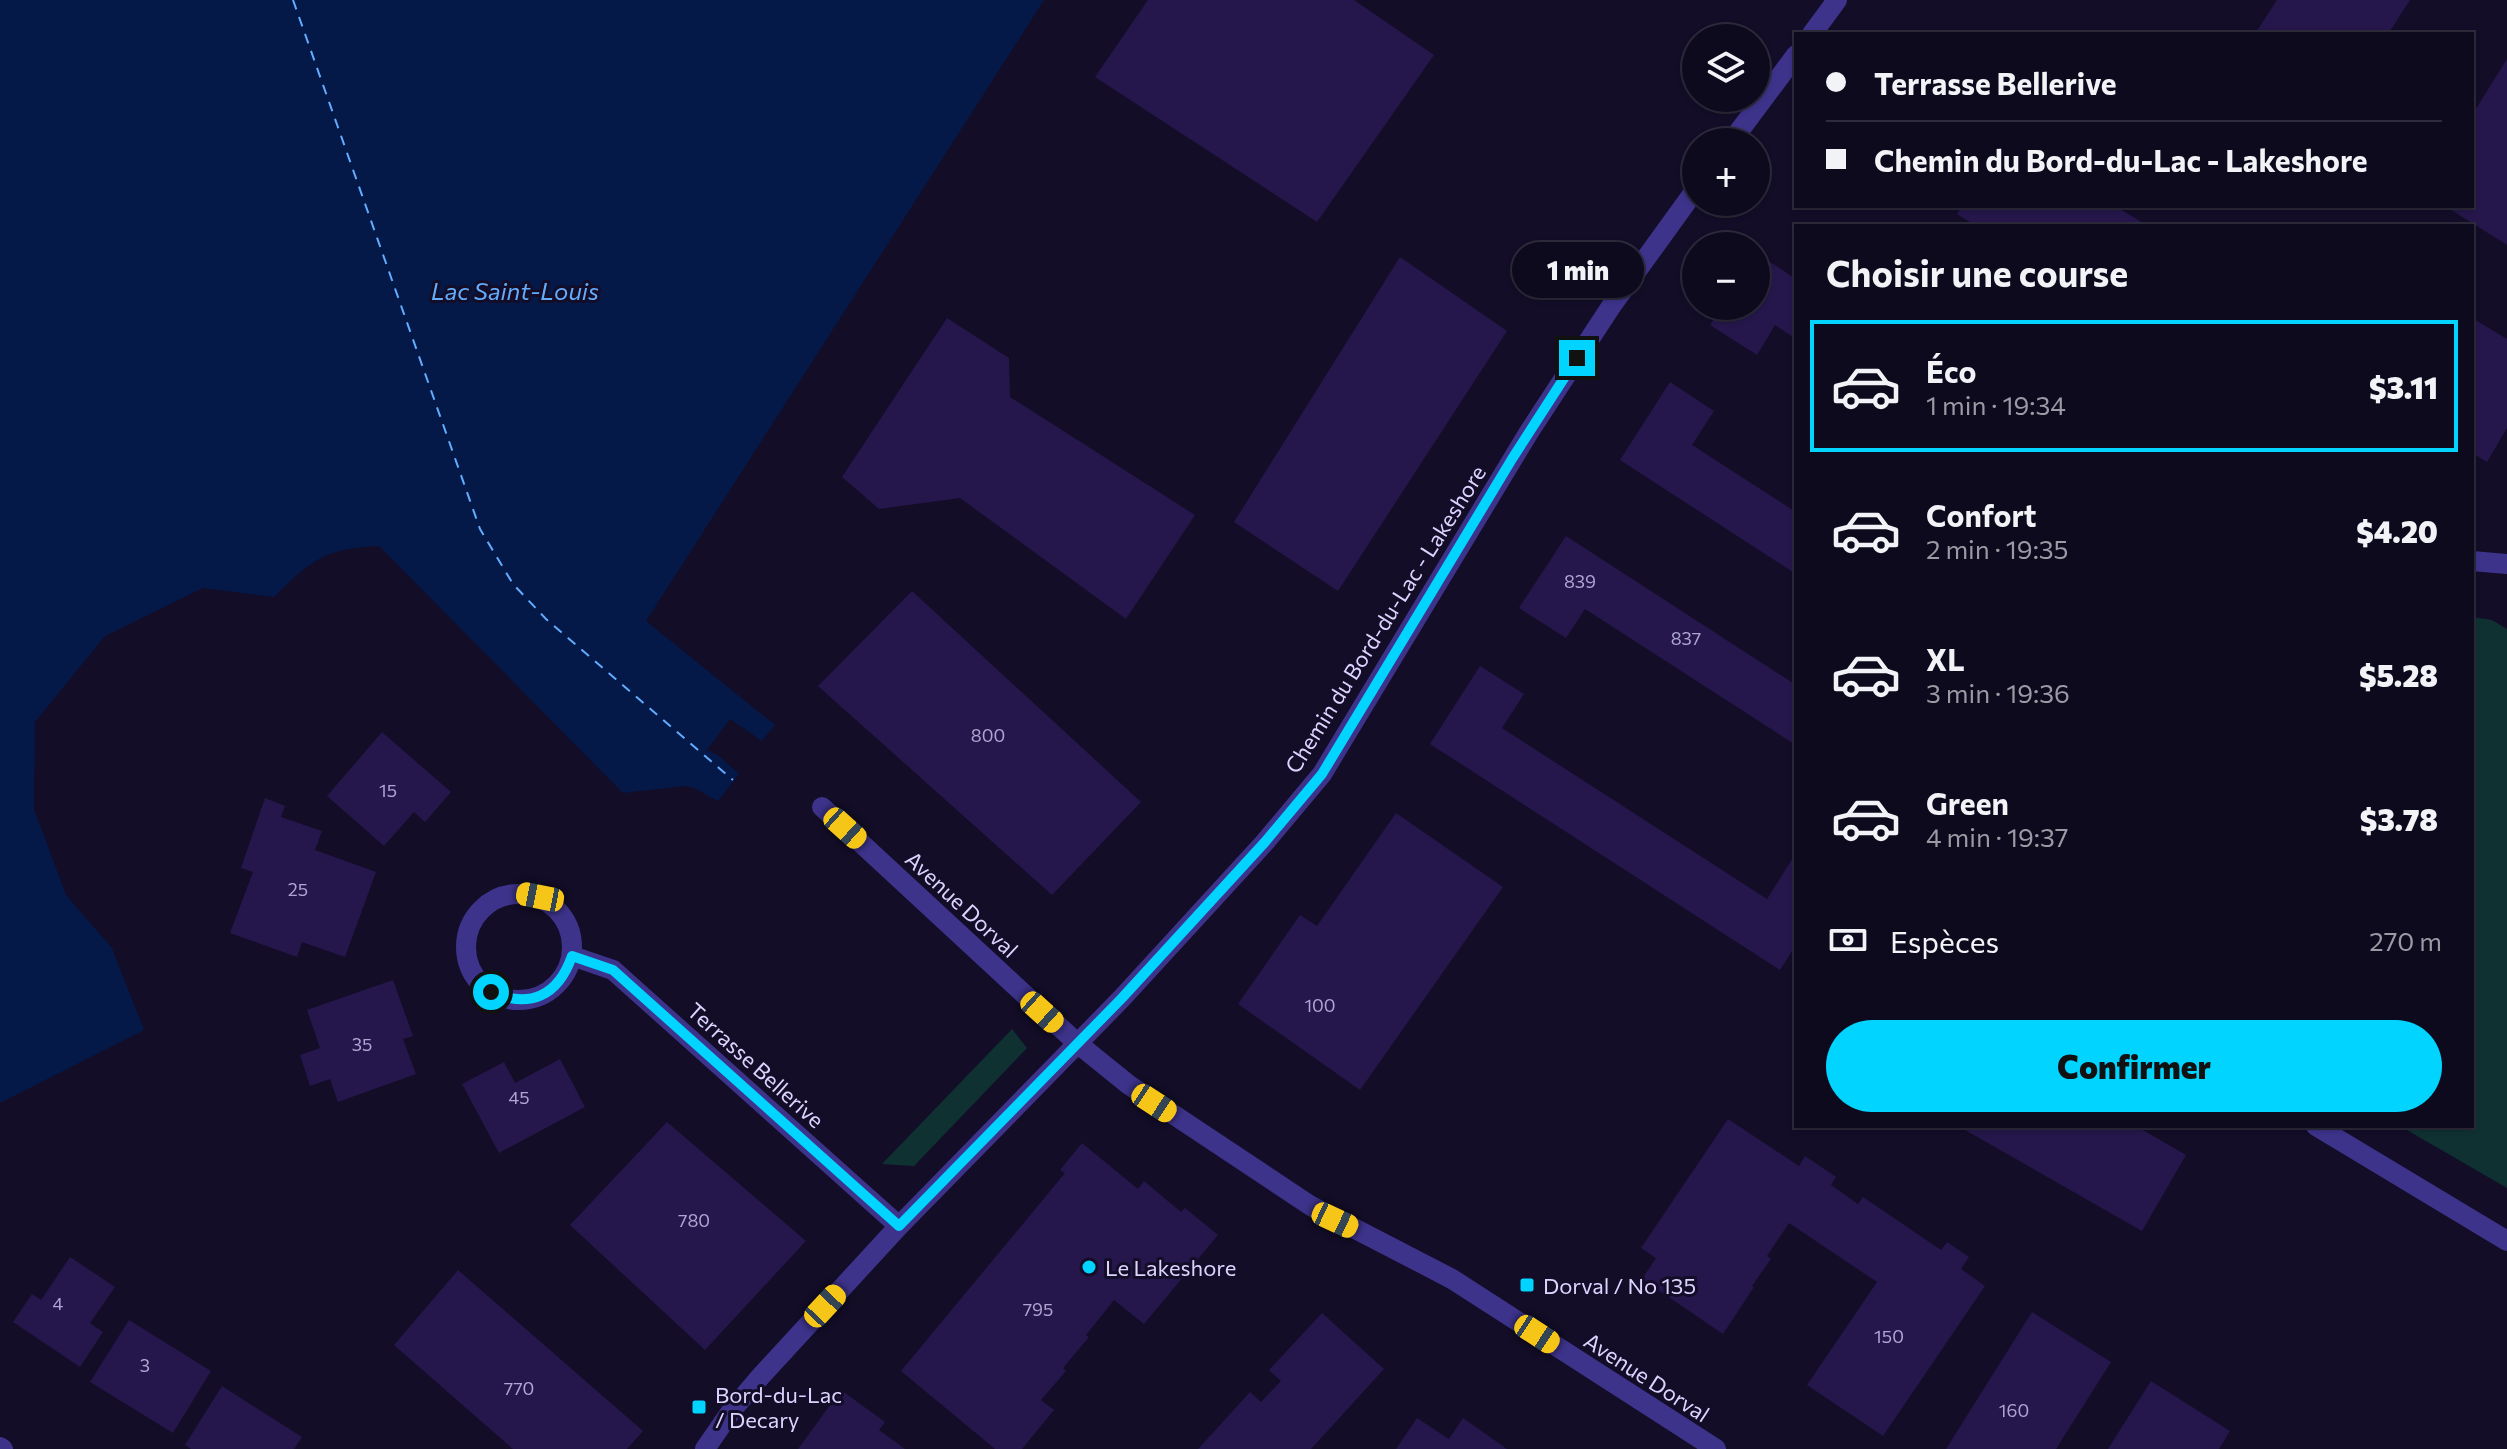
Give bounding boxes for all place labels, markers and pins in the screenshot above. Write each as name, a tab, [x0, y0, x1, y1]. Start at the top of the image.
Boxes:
place label: Le Lakeshore	[1105, 1254, 1236, 1281]
marker: Le Lakeshore	[1080, 1258, 1098, 1276]
place label: Dorval / No 135	[1543, 1272, 1696, 1299]
marker: Dorval / No 135	[1518, 1276, 1536, 1294]
place label: Bord-du-Lac / Decary	[715, 1381, 842, 1433]
marker: Bord-du-Lac / Decary	[690, 1398, 708, 1416]

